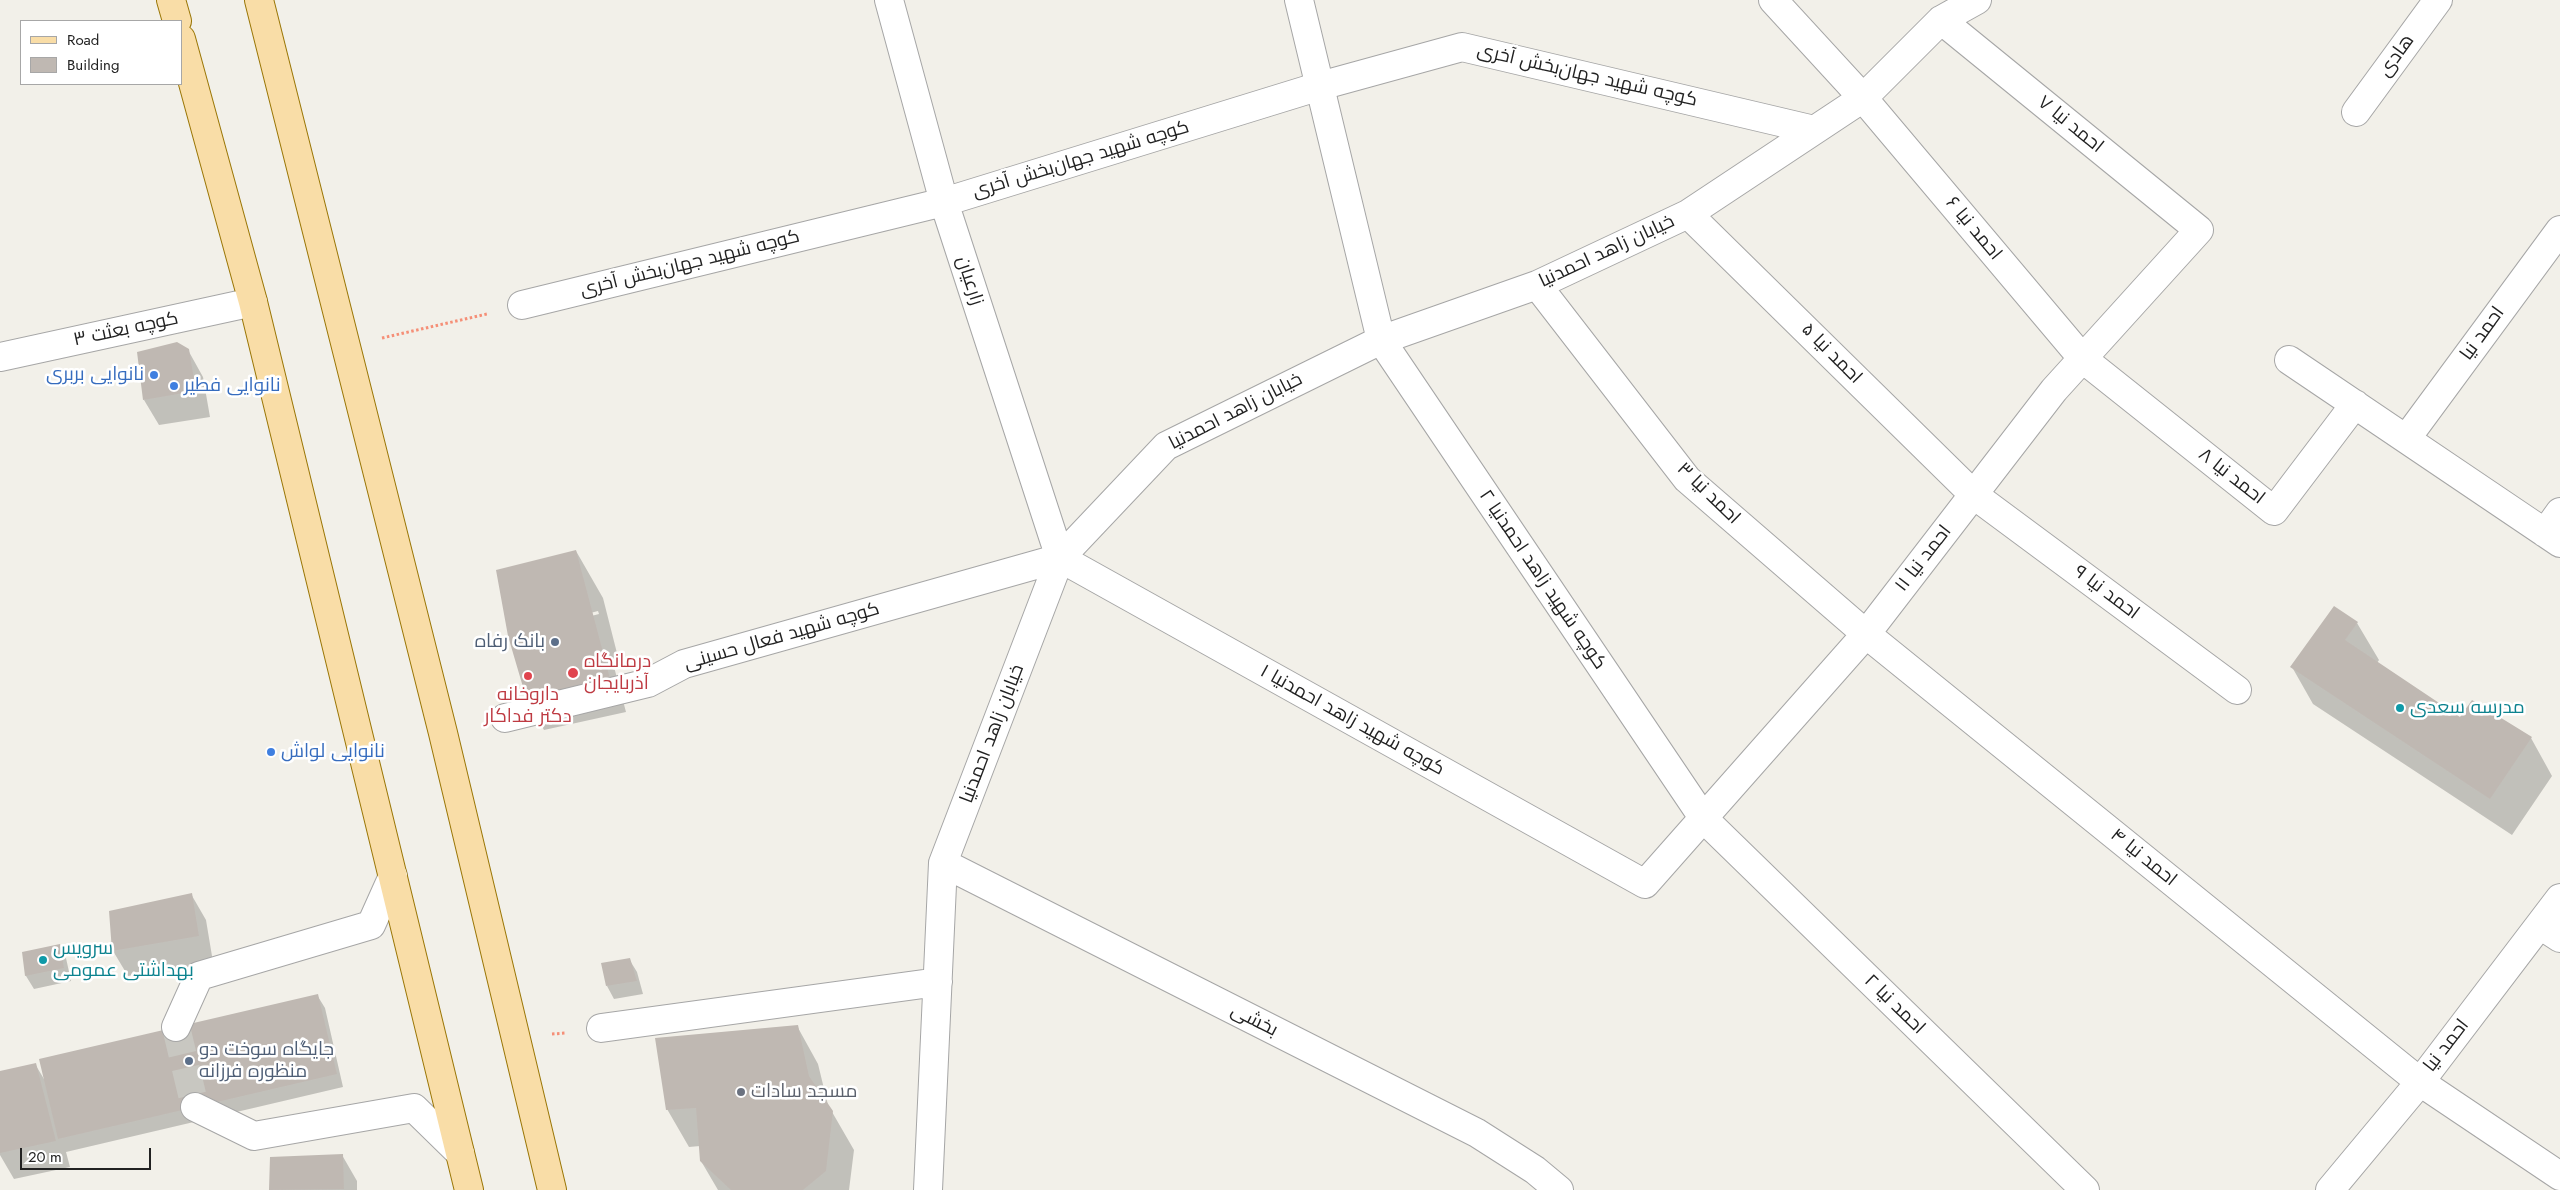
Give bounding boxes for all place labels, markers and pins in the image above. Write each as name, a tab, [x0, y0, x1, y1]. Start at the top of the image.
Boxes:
place label: نانوایی بربری	[46, 364, 144, 386]
marker: نانوایی بربری	[148, 369, 160, 381]
place label: نانوایی فطیر	[184, 375, 280, 397]
marker: نانوایی فطیر	[168, 380, 180, 392]
place label: بانک رفاه	[475, 631, 545, 653]
marker: بانک رفاه	[549, 636, 561, 648]
place label: درمانگاه آذربایجان	[584, 651, 651, 695]
marker: درمانگاه آذربایجان	[566, 666, 580, 680]
marker: داروخانه دکتر فداکار	[522, 670, 534, 682]
place label: داروخانه دکتر فداکار	[484, 684, 572, 728]
place label: مدرسه سعدی	[2410, 697, 2525, 719]
marker: مدرسه سعدی	[2394, 702, 2406, 714]
place label: نانوایی لواش	[281, 741, 385, 763]
marker: نانوایی لواش	[265, 746, 277, 758]
place label: سرویس بهداشتی عمومی	[53, 938, 194, 982]
marker: سرویس بهداشتی عمومی	[37, 954, 49, 966]
place label: جایگاه سوخت دو منظوره فرزانه	[199, 1039, 334, 1083]
marker: جایگاه سوخت دو منظوره فرزانه	[183, 1055, 195, 1067]
place label: مسجد سادات	[751, 1081, 857, 1103]
marker: مسجد سادات	[735, 1086, 747, 1098]

